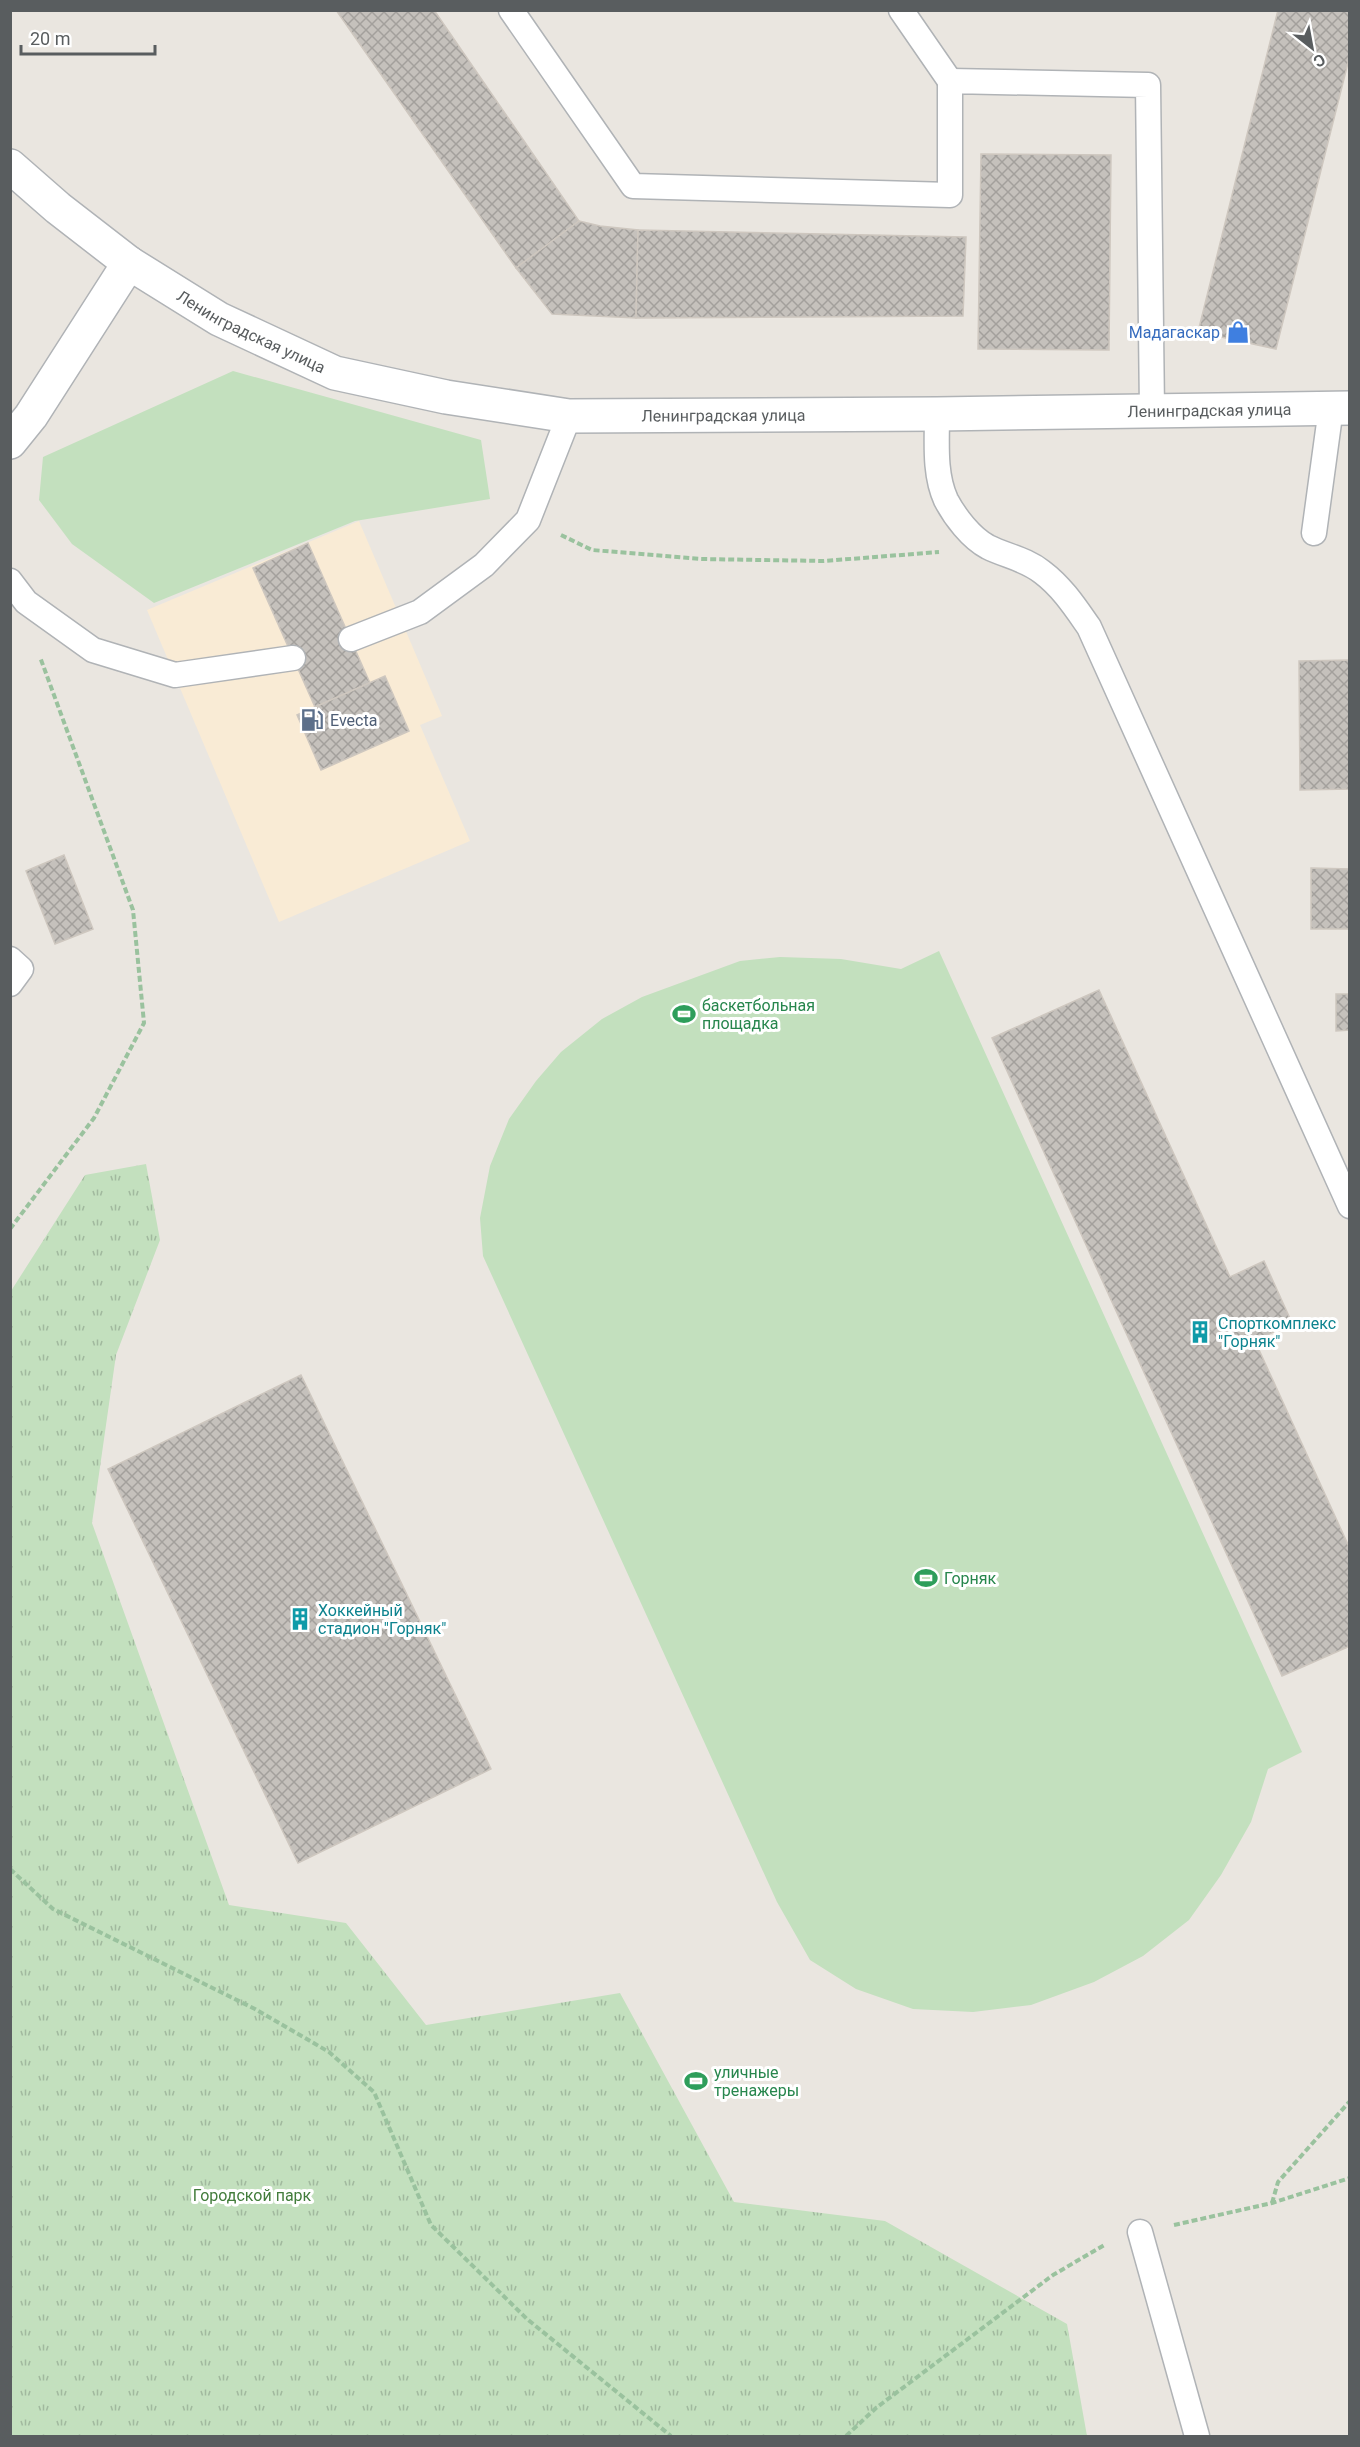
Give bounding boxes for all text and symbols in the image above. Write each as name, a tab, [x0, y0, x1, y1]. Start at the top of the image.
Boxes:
scale bar	[21, 18, 154, 56]
north arrow	[1282, 18, 1342, 78]
text: 20 m	[30, 28, 70, 49]
text: С	[1310, 50, 1329, 71]
street label: Ленинградская улица	[173, 286, 328, 377]
shop icon: Мадагаскар	[1225, 319, 1251, 345]
place label: Мадагаскар	[1129, 323, 1220, 342]
street label: Ленинградская улица	[1127, 400, 1292, 421]
street label: Ленинградская улица	[641, 406, 805, 426]
fuel station icon: Evecta	[299, 707, 325, 733]
place label: Evecta	[330, 711, 377, 730]
place label: баскетбольная площадка	[702, 996, 815, 1033]
sports icon: баскетбольная площадка	[671, 1001, 697, 1027]
place label: Спорткомплекс "Горняк"	[1218, 1314, 1336, 1351]
building icon: Спорткомплекс "Горняк"	[1187, 1319, 1213, 1345]
sports icon: Горняк	[913, 1565, 939, 1591]
place label: Горняк	[944, 1569, 997, 1588]
place label: Хоккейный стадион "Горняк"	[318, 1601, 446, 1638]
building icon: Хоккейный стадион "Горняк"	[287, 1606, 313, 1632]
place label: уличные тренажеры	[714, 2063, 799, 2100]
sports icon: уличные тренажеры	[683, 2068, 709, 2094]
park label: Городской парк	[193, 2186, 312, 2205]

